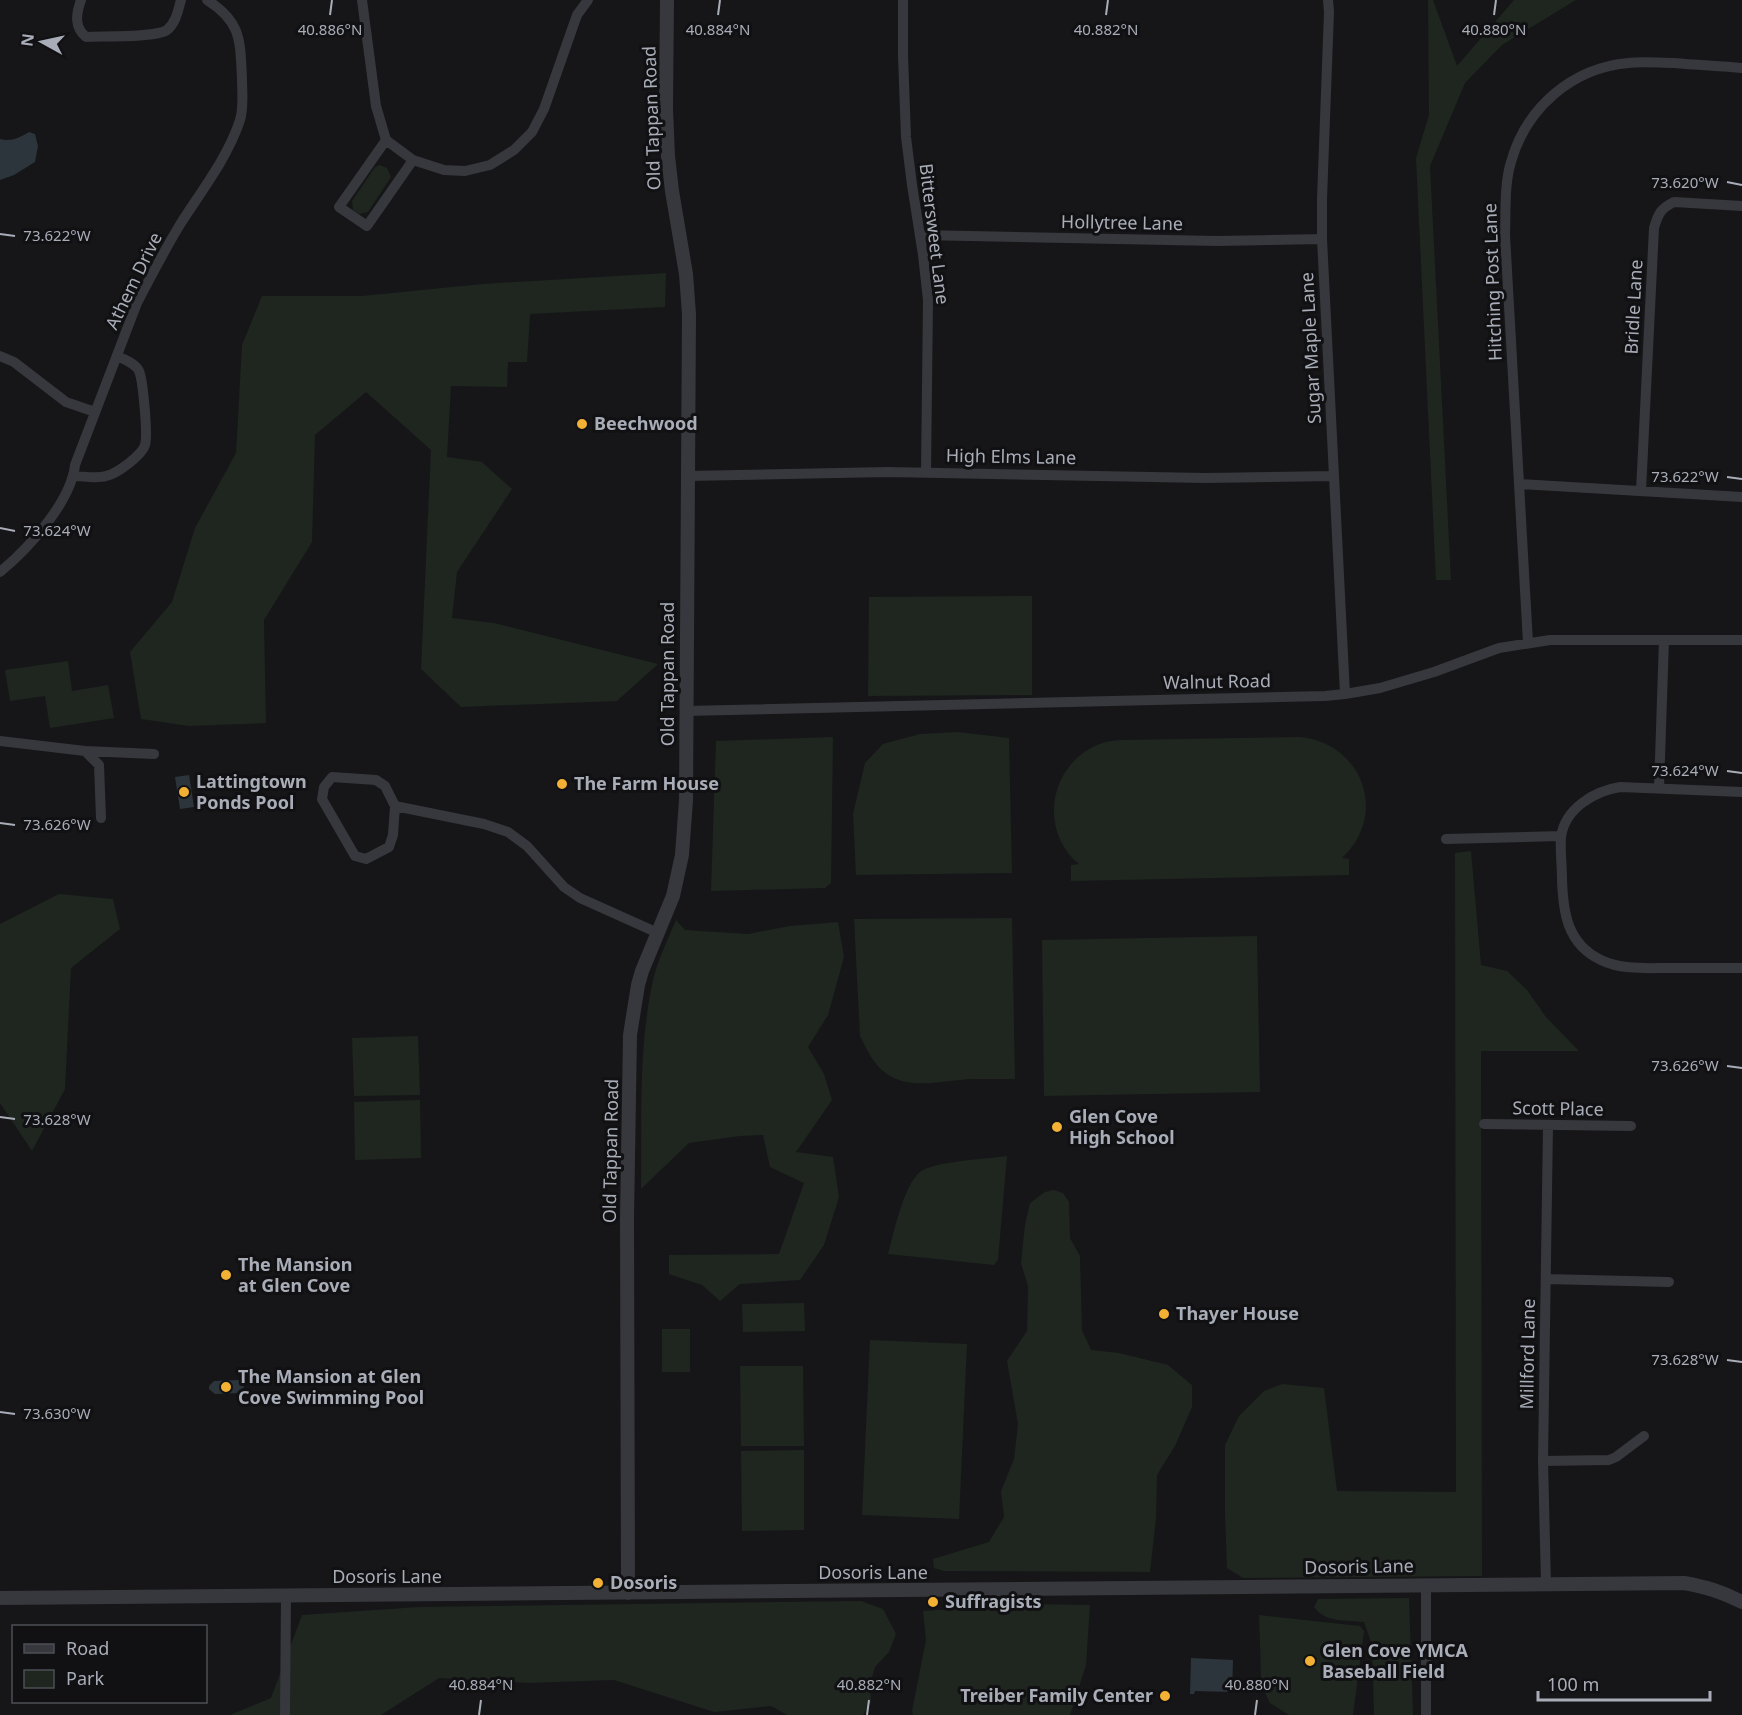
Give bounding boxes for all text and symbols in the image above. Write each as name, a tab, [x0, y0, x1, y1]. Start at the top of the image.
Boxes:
north arrow	[12, 12, 72, 72]
text: 40.886°N	[298, 19, 362, 39]
text: 40.884°N	[686, 19, 750, 39]
text: 40.882°N	[1074, 19, 1138, 39]
text: 40.880°N	[1462, 19, 1526, 39]
text: N	[15, 32, 39, 48]
street label: Old Tappan Road	[636, 45, 666, 191]
street label: Bittersweet Lane	[914, 162, 956, 306]
text: 73.620°W	[1651, 172, 1719, 192]
street label: Hitching Post Lane	[1477, 203, 1507, 361]
street label: Hollytree Lane	[1061, 209, 1183, 235]
text: 73.622°W	[23, 225, 91, 245]
street label: Athem Drive	[99, 228, 167, 333]
street label: Bridle Lane	[1619, 259, 1647, 355]
street label: Sugar Maple Lane	[1294, 271, 1326, 425]
place label: Beechwood	[594, 411, 698, 435]
marker: Beechwood	[575, 417, 589, 431]
street label: High Elms Lane	[946, 443, 1076, 469]
text: 73.622°W	[1651, 466, 1719, 486]
text: 73.624°W	[23, 520, 91, 540]
street label: Old Tappan Road	[655, 602, 679, 746]
street label: Walnut Road	[1163, 668, 1271, 694]
text: 73.624°W	[1651, 760, 1719, 780]
place label: Lattingtown Ponds Pool	[196, 769, 307, 814]
place label: The Farm House	[574, 771, 719, 795]
marker: The Farm House	[555, 777, 569, 791]
marker: Lattingtown Ponds Pool	[177, 785, 191, 799]
text: 73.626°W	[23, 814, 91, 834]
text: 73.626°W	[1651, 1055, 1719, 1075]
street label: Old Tappan Road	[597, 1079, 623, 1223]
street label: Scott Place	[1512, 1095, 1604, 1121]
place label: Glen Cove High School	[1069, 1104, 1175, 1149]
text: 73.628°W	[23, 1109, 91, 1129]
marker: Glen Cove High School	[1050, 1120, 1064, 1134]
place label: The Mansion at Glen Cove	[238, 1252, 352, 1297]
marker: The Mansion at Glen Cove	[219, 1268, 233, 1282]
street label: Millford Lane	[1514, 1298, 1540, 1410]
place label: Thayer House	[1176, 1301, 1299, 1325]
marker: Thayer House	[1157, 1307, 1171, 1321]
text: 73.628°W	[1651, 1349, 1719, 1369]
place label: The Mansion at Glen Cove Swimming Pool	[238, 1364, 424, 1409]
marker: The Mansion at Glen Cove Swimming Pool	[219, 1380, 233, 1394]
text: 73.630°W	[23, 1403, 91, 1423]
street label: Dosoris Lane	[1304, 1553, 1414, 1579]
street label: Dosoris Lane	[818, 1560, 928, 1584]
street label: Dosoris Lane	[332, 1564, 442, 1588]
place label: Dosoris	[610, 1570, 677, 1594]
marker: Dosoris	[591, 1576, 605, 1590]
place label: Suffragists	[945, 1589, 1042, 1613]
marker: Suffragists	[926, 1595, 940, 1609]
legend	[12, 1625, 207, 1703]
text: Road	[66, 1636, 109, 1660]
place label: Glen Cove YMCA Baseball Field	[1322, 1638, 1468, 1683]
marker: Glen Cove YMCA Baseball Field	[1303, 1654, 1317, 1668]
scale bar	[1538, 1664, 1710, 1702]
text: Park	[66, 1666, 104, 1690]
text: 100 m	[1547, 1672, 1599, 1696]
text: 40.884°N	[449, 1674, 513, 1694]
text: 40.882°N	[837, 1674, 901, 1694]
text: 40.880°N	[1225, 1674, 1289, 1694]
place label: Treiber Family Center	[960, 1683, 1153, 1707]
marker: Treiber Family Center	[1158, 1689, 1172, 1703]

